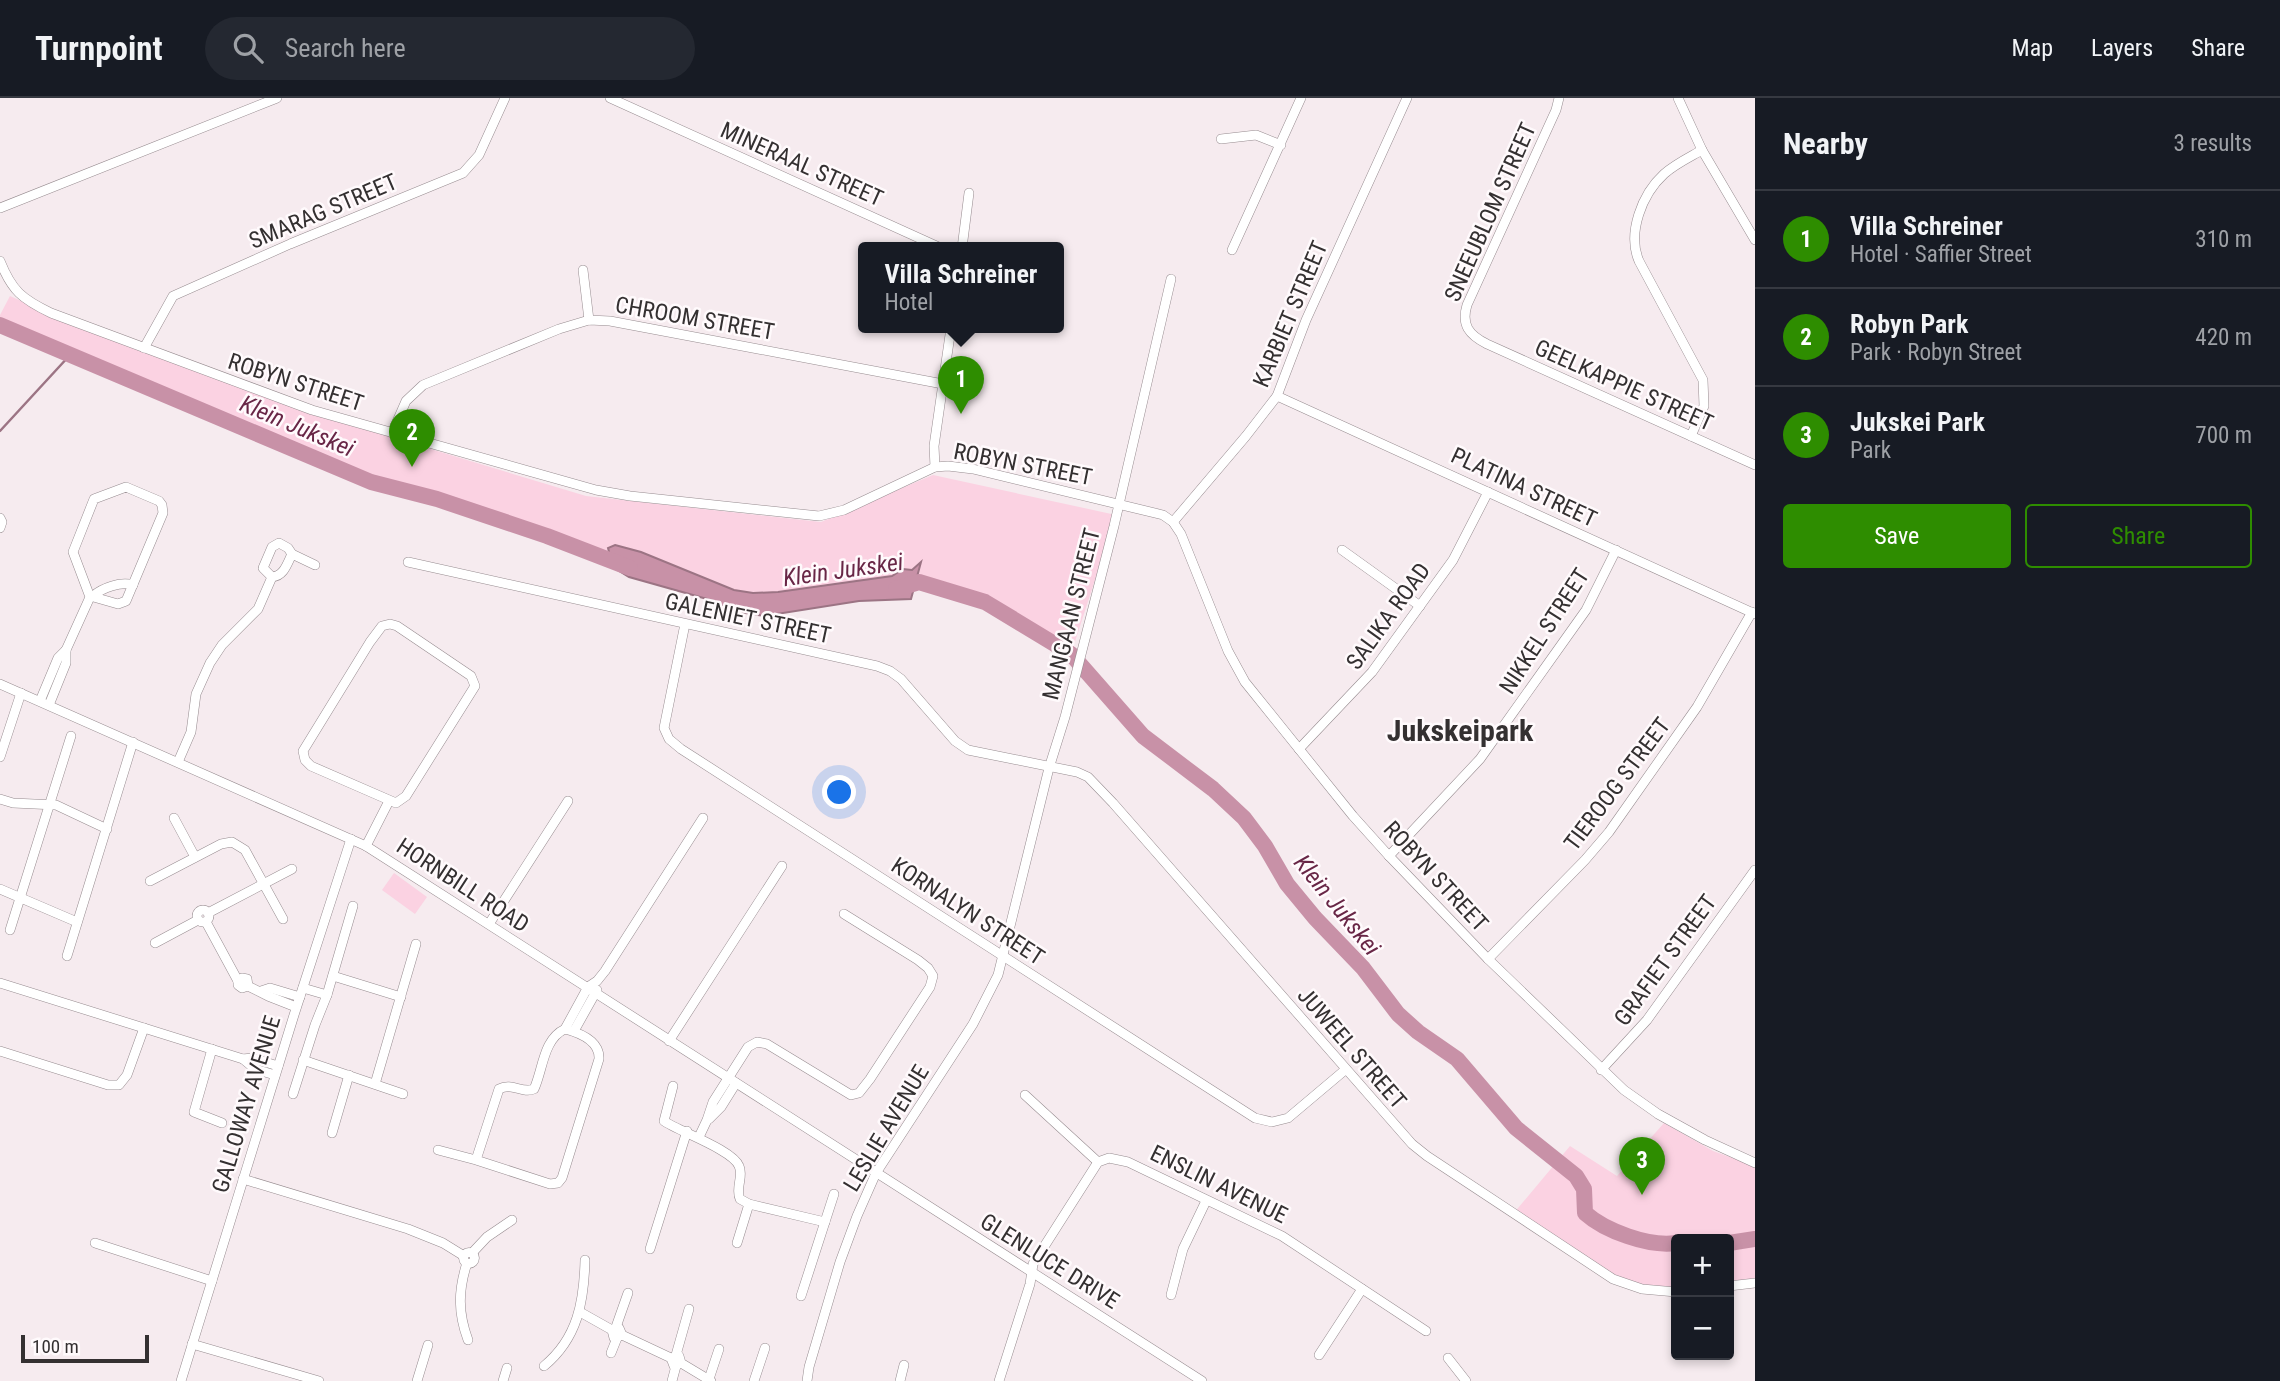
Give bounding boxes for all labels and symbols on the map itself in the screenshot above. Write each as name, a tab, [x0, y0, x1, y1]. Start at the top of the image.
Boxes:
street label: MINERAAL STREET	[716, 117, 887, 212]
street label: SNEEUBLOM STREET	[1439, 119, 1542, 306]
street label: SMARAG STREET	[245, 168, 401, 255]
street label: KARBIET STREET	[1248, 237, 1333, 391]
street label: CHROOM STREET	[613, 291, 777, 346]
street label: GEELKAPPIE STREET	[1530, 334, 1717, 437]
street label: ROBYN STREET	[225, 348, 367, 417]
pin: 1	[938, 356, 984, 414]
water label: Klein Jukskei	[236, 389, 359, 463]
pin: 2	[389, 409, 435, 467]
street label: ROBYN STREET	[951, 438, 1095, 491]
street label: PLATINA STREET	[1447, 442, 1601, 533]
street label: MANGAAN STREET	[1037, 525, 1106, 703]
water label: Klein Jukskei	[781, 548, 906, 592]
street label: SALIKA ROAD	[1341, 558, 1436, 675]
street label: NIKKEL STREET	[1494, 564, 1595, 699]
street label: GALENIET STREET	[663, 588, 833, 649]
district label: Jukskeipark	[1387, 713, 1534, 748]
street label: TIEROOG STREET	[1559, 713, 1676, 856]
your location	[822, 775, 856, 809]
street label: ROBYN STREET	[1378, 816, 1494, 937]
street label: HORNBILL ROAD	[392, 833, 534, 938]
water label: Klein Jukskei	[1288, 849, 1386, 961]
street label: KORNALYN STREET	[886, 852, 1049, 971]
street label: GRAFIET STREET	[1609, 889, 1722, 1031]
street label: JUWEEL STREET	[1292, 982, 1412, 1114]
street label: GALLOWAY AVENUE	[207, 1012, 286, 1196]
street label: LESLIE AVENUE	[838, 1060, 935, 1196]
pin: 3	[1619, 1137, 1665, 1195]
street label: ENSLIN AVENUE	[1146, 1140, 1292, 1229]
street label: GLENLUCE DRIVE	[975, 1208, 1124, 1315]
scale bar	[21, 1332, 149, 1364]

